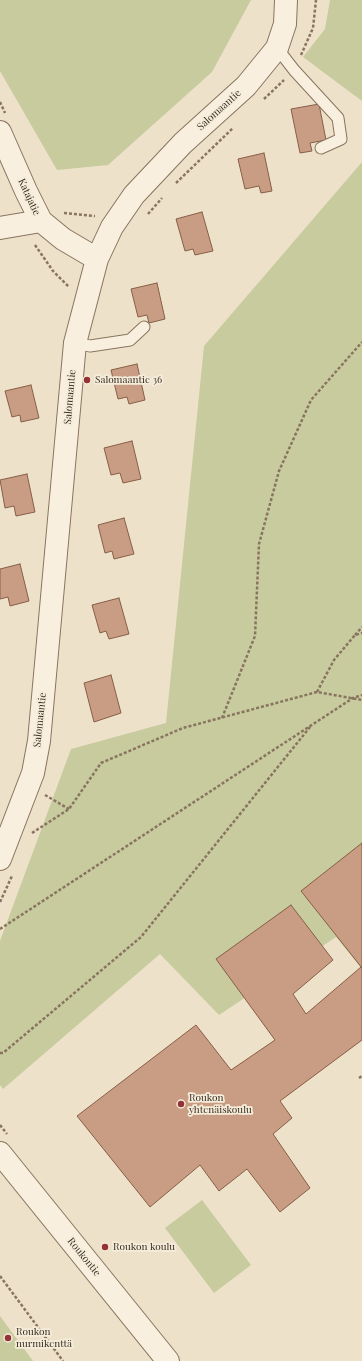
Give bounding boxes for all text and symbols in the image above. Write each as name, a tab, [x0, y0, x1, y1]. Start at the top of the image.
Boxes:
street label: Salomaantie	[195, 87, 243, 133]
street label: Katajatie	[15, 177, 43, 217]
street label: Salomaantie	[62, 369, 78, 425]
place label: Salomaantie 36	[95, 374, 162, 386]
marker: Salomaantie 36	[82, 375, 92, 385]
street label: Salomaantie	[31, 692, 49, 748]
place label: Roukon yhtenäiskoulu	[189, 1092, 252, 1116]
marker: Roukon yhtenäiskoulu	[176, 1099, 186, 1109]
street label: Roukontie	[65, 1235, 103, 1279]
place label: Roukon koulu	[113, 1241, 175, 1253]
marker: Roukon koulu	[100, 1242, 110, 1252]
place label: Roukon nurmikenttä	[16, 1326, 72, 1350]
marker: Roukon nurmikenttä	[3, 1333, 13, 1343]

